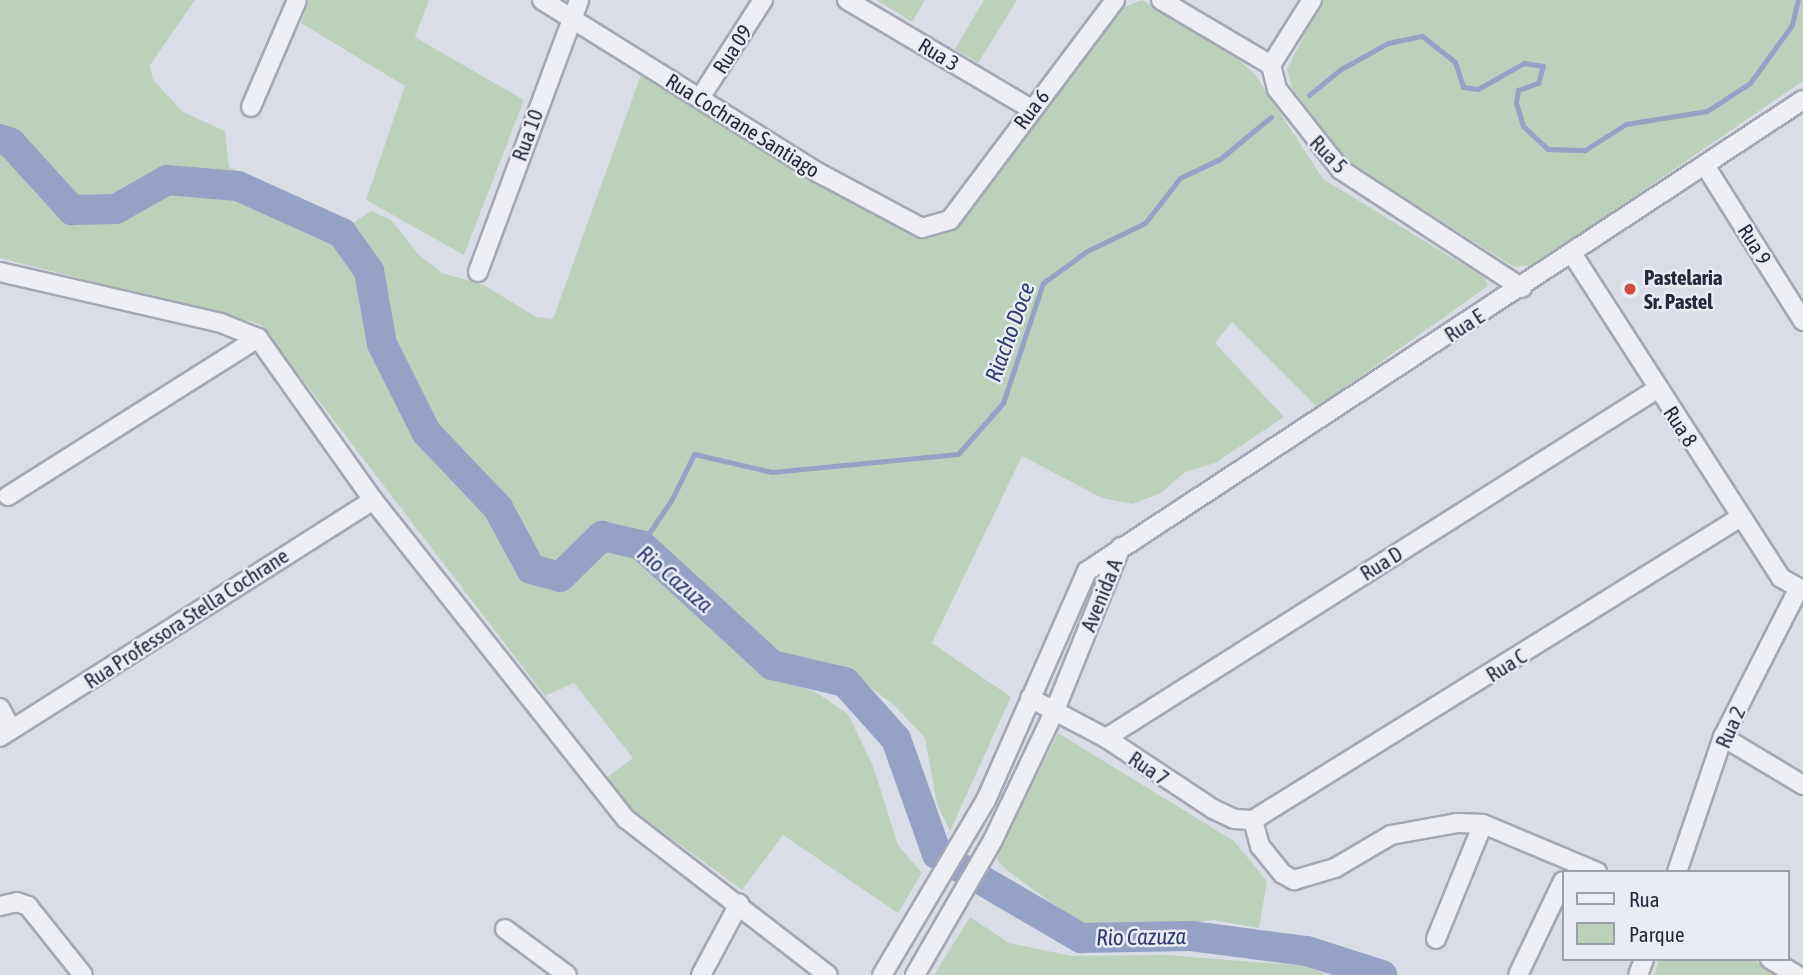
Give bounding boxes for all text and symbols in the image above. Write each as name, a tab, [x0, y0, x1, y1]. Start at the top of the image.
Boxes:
street label: Rua 09	[707, 20, 757, 78]
street label: Rua 3	[914, 32, 964, 76]
street label: Rua Cochrane Santiago	[661, 68, 825, 182]
street label: Rua 6	[1008, 84, 1054, 134]
street label: Rua 10	[506, 106, 548, 164]
street label: Rua 5	[1305, 130, 1353, 178]
street label: Rua 9	[1733, 219, 1777, 269]
place label: Pastelaria Sr. Pastel	[1644, 264, 1723, 314]
water label: Riacho Doce	[979, 279, 1041, 385]
marker: Pastelaria Sr. Pastel	[1622, 281, 1638, 297]
street label: Rua E	[1439, 303, 1489, 347]
street label: Rua 8	[1659, 401, 1703, 451]
water label: Rio Cazuza	[632, 540, 718, 618]
street label: Rua D	[1355, 540, 1407, 586]
street label: Rua Professora Stella Cochrane	[79, 542, 293, 694]
street label: Avenida A	[1075, 555, 1127, 635]
street label: Rua C	[1481, 643, 1531, 687]
street label: Rua 2	[1710, 702, 1750, 752]
street label: Rua 7	[1124, 745, 1174, 791]
legend	[1562, 870, 1789, 961]
text: Rua	[1629, 887, 1659, 911]
water label: Rio Cazuza	[1096, 922, 1186, 952]
text: Parque	[1629, 922, 1684, 946]

